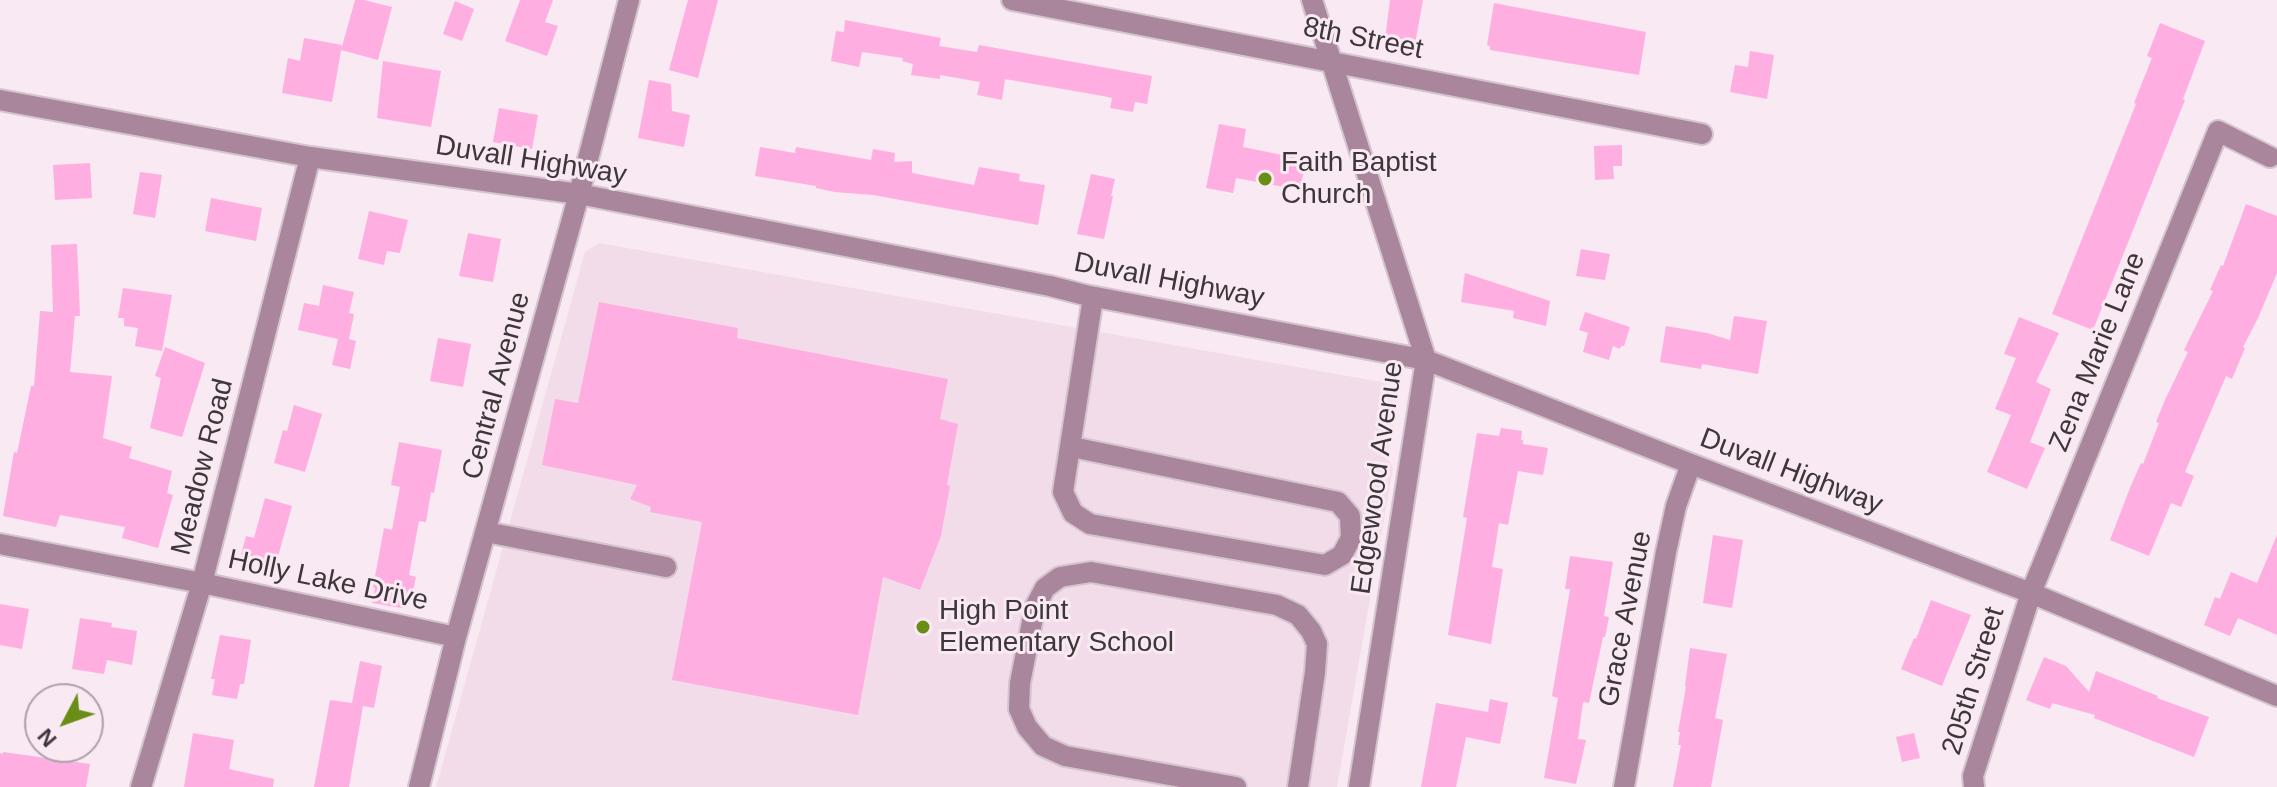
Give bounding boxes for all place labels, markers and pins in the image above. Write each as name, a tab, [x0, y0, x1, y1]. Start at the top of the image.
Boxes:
place label: Faith Baptist Church	[1281, 146, 1437, 212]
marker: Faith Baptist Church	[1256, 170, 1274, 188]
place label: High Point Elementary School	[939, 594, 1174, 660]
marker: High Point Elementary School	[914, 618, 932, 636]

